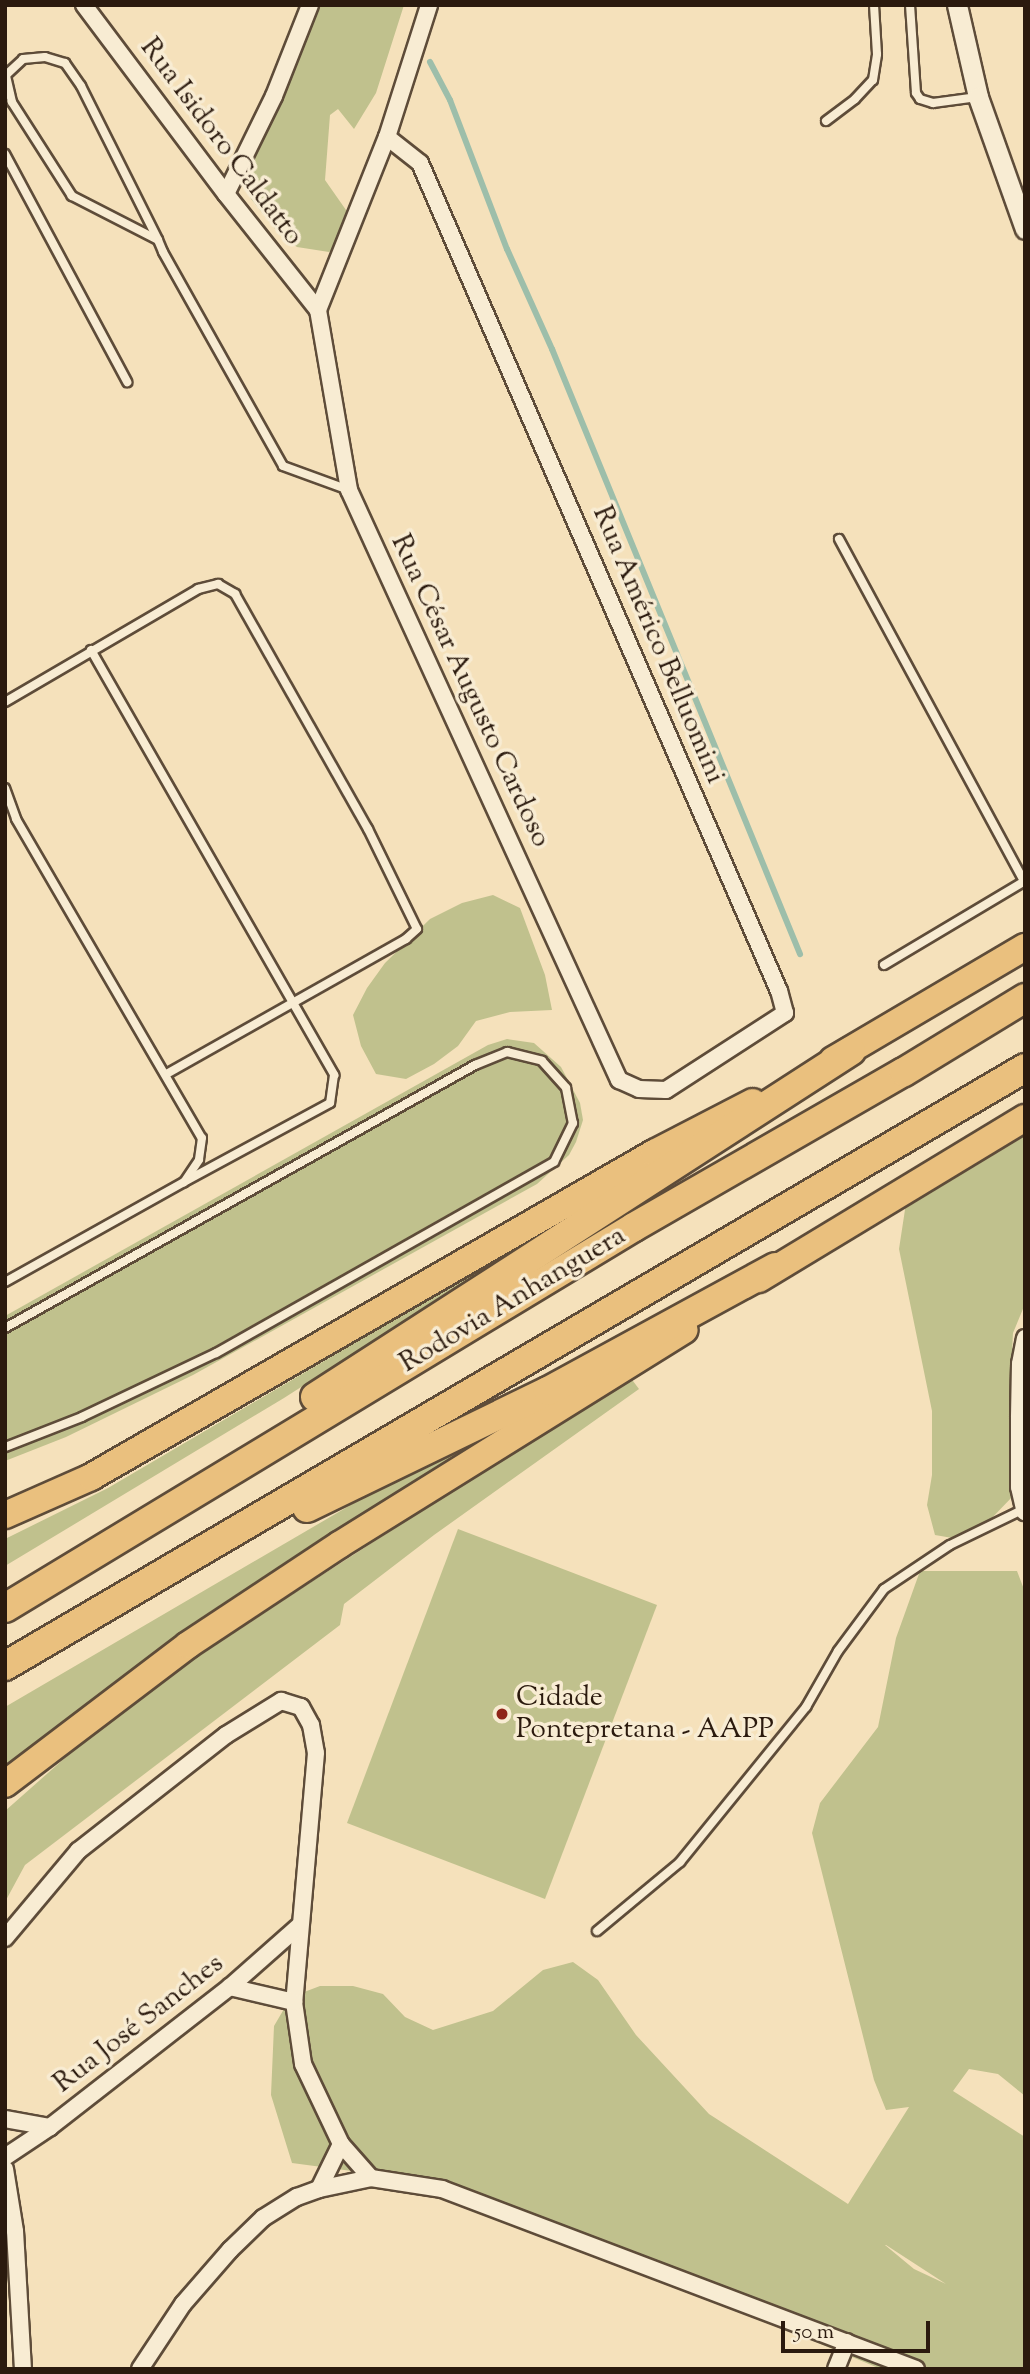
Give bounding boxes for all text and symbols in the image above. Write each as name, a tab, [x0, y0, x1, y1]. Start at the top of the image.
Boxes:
street label: Rua Isidoro Caldatto	[132, 32, 310, 252]
street label: Rua Américo Belluomini	[584, 501, 732, 789]
street label: Rua César Augusto Cardoso	[383, 529, 557, 853]
street label: Rodovia Anhanguera	[394, 1219, 632, 1381]
place label: Cidade Pontepretana - AAPP	[516, 1681, 774, 1747]
marker: Cidade Pontepretana - AAPP	[494, 1706, 510, 1722]
street label: Rua José Sanches	[47, 1947, 231, 2101]
scale bar	[785, 2308, 934, 2352]
text: 50 m	[794, 2318, 834, 2348]

